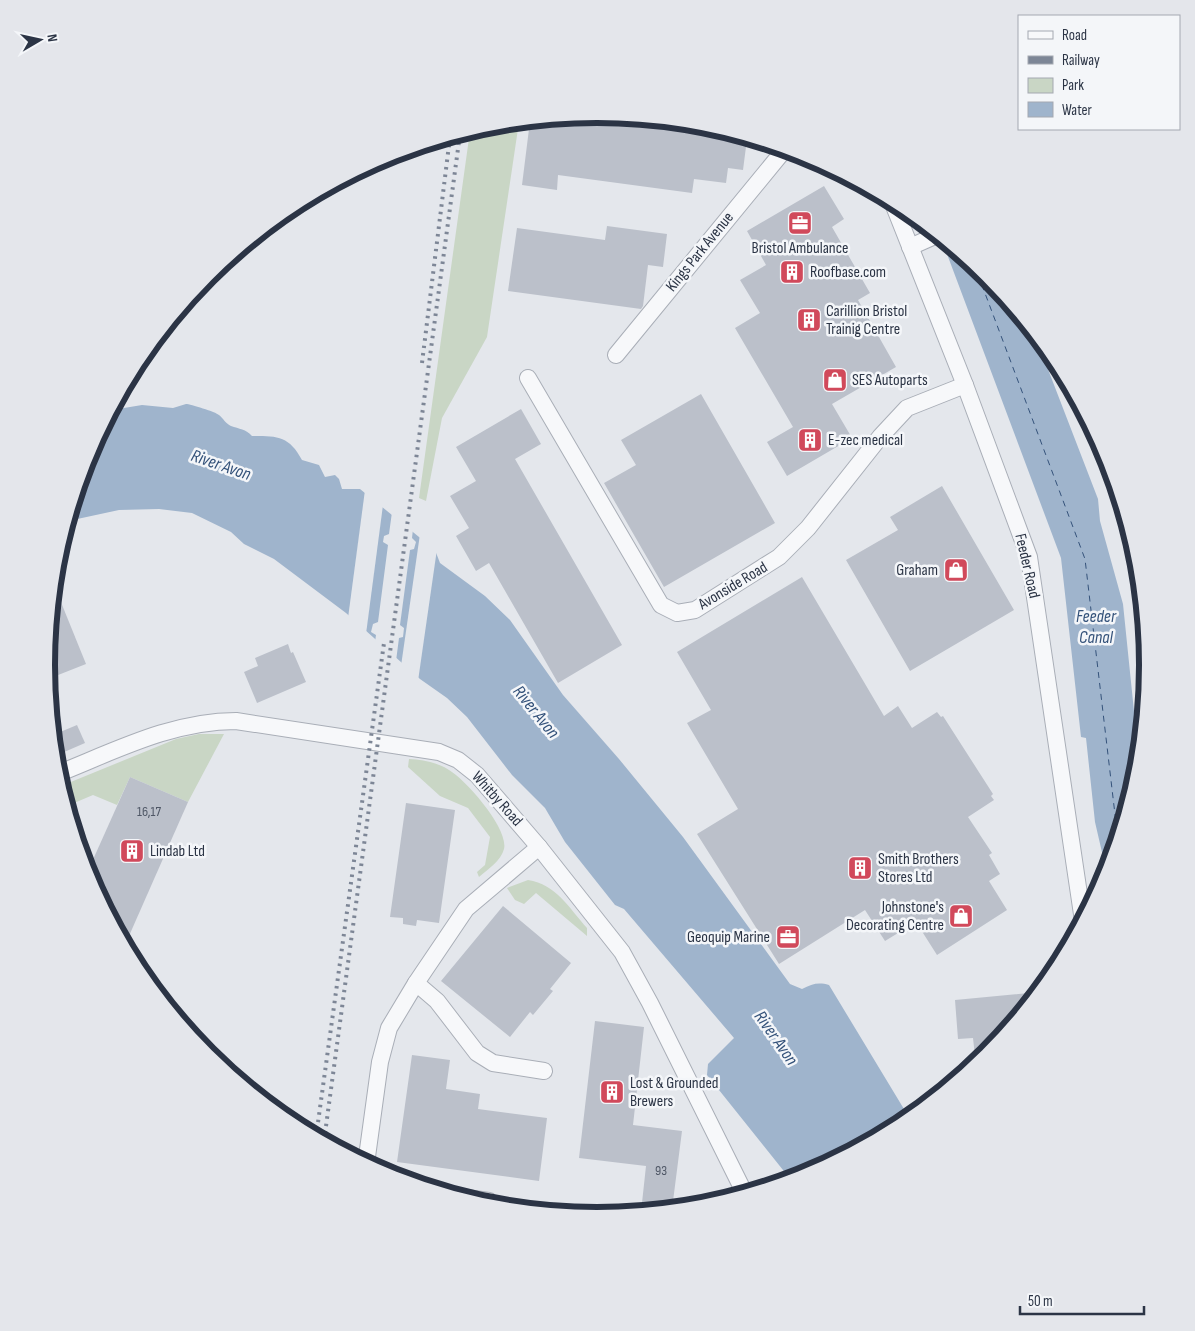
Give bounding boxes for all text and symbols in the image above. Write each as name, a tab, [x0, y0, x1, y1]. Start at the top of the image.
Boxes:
north arrow	[15, 15, 65, 65]
legend	[1018, 15, 1180, 130]
text: Road	[1062, 26, 1087, 45]
text: N	[43, 33, 61, 43]
text: Railway	[1062, 51, 1100, 70]
text: Park	[1062, 76, 1084, 95]
text: Water	[1062, 101, 1093, 120]
street label: Kings Park Avenue	[662, 208, 738, 296]
office icon: Bristol Ambulance	[787, 210, 813, 236]
place label: Bristol Ambulance	[752, 239, 848, 258]
building icon: Roofbase.com	[779, 259, 805, 285]
place label: Roofbase.com	[810, 263, 886, 282]
place label: Carillion Bristol Trainig Centre	[826, 302, 907, 339]
building icon: Carillion Bristol Trainig Centre	[796, 307, 822, 333]
shop icon: SES Autoparts	[822, 367, 848, 393]
place label: SES Autoparts	[852, 371, 928, 390]
building icon: E-zec medical	[797, 427, 823, 453]
place label: E-zec medical	[828, 431, 903, 450]
water label: River Avon	[188, 445, 254, 485]
street label: Feeder Road	[1010, 532, 1044, 600]
shop icon: Graham	[943, 557, 969, 583]
street label: Avonside Road	[694, 558, 771, 615]
place label: Graham	[896, 561, 938, 580]
water label: Feeder Canal	[1076, 606, 1117, 648]
water label: River Avon	[508, 681, 564, 743]
street label: Whitby Road	[468, 768, 526, 830]
house number: 16,17	[137, 803, 161, 820]
building icon: Lindab Ltd	[119, 838, 145, 864]
place label: Lindab Ltd	[150, 842, 205, 861]
place label: Smith Brothers Stores Ltd	[878, 850, 959, 887]
building icon: Smith Brothers Stores Ltd	[847, 855, 873, 881]
place label: Johnstone's Decorating Centre	[846, 898, 944, 935]
shop icon: Johnstone's Decorating Centre	[948, 903, 974, 929]
office icon: Geoquip Marine	[775, 924, 801, 950]
place label: Geoquip Marine	[687, 928, 770, 947]
water label: River Avon	[750, 1007, 803, 1070]
place label: Lost & Grounded Brewers	[630, 1074, 718, 1111]
building icon: Lost & Grounded Brewers	[599, 1079, 625, 1105]
house number: 93	[655, 1162, 667, 1179]
scale bar	[1020, 1284, 1144, 1316]
text: 50 m	[1028, 1292, 1053, 1311]

